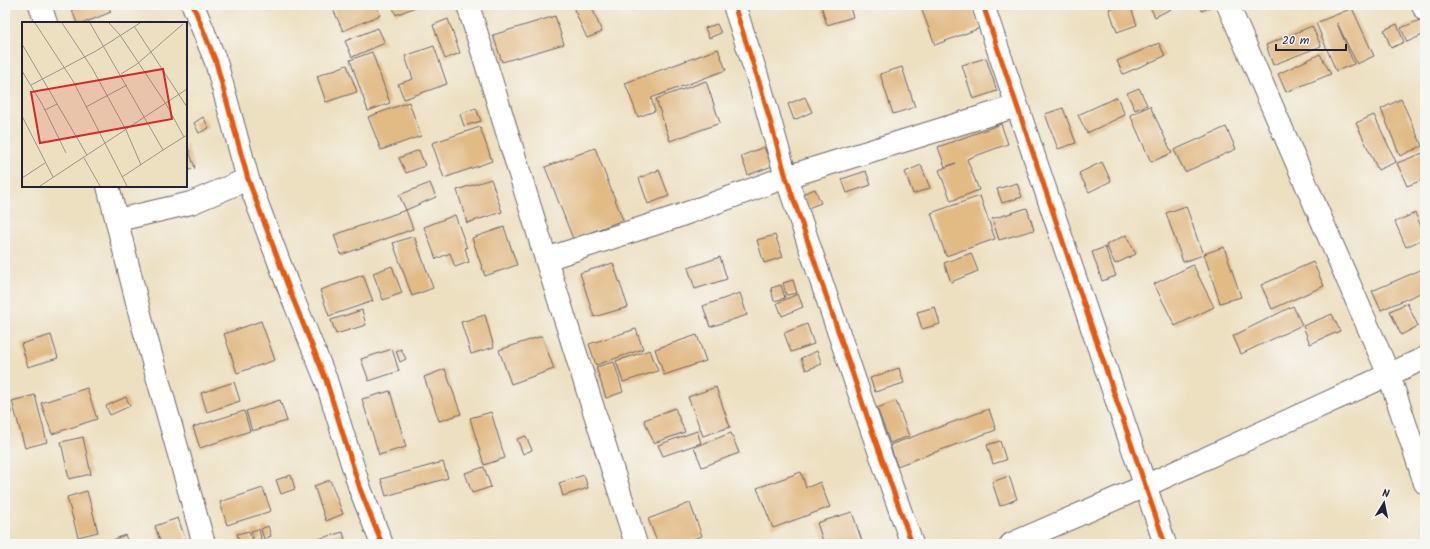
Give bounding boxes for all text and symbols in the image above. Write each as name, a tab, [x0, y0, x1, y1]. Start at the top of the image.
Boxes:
inset map	[22, 22, 187, 187]
scale bar	[1276, 26, 1346, 52]
text: 20 m	[1282, 31, 1310, 50]
north arrow	[1364, 483, 1404, 523]
text: N	[1381, 485, 1391, 504]

